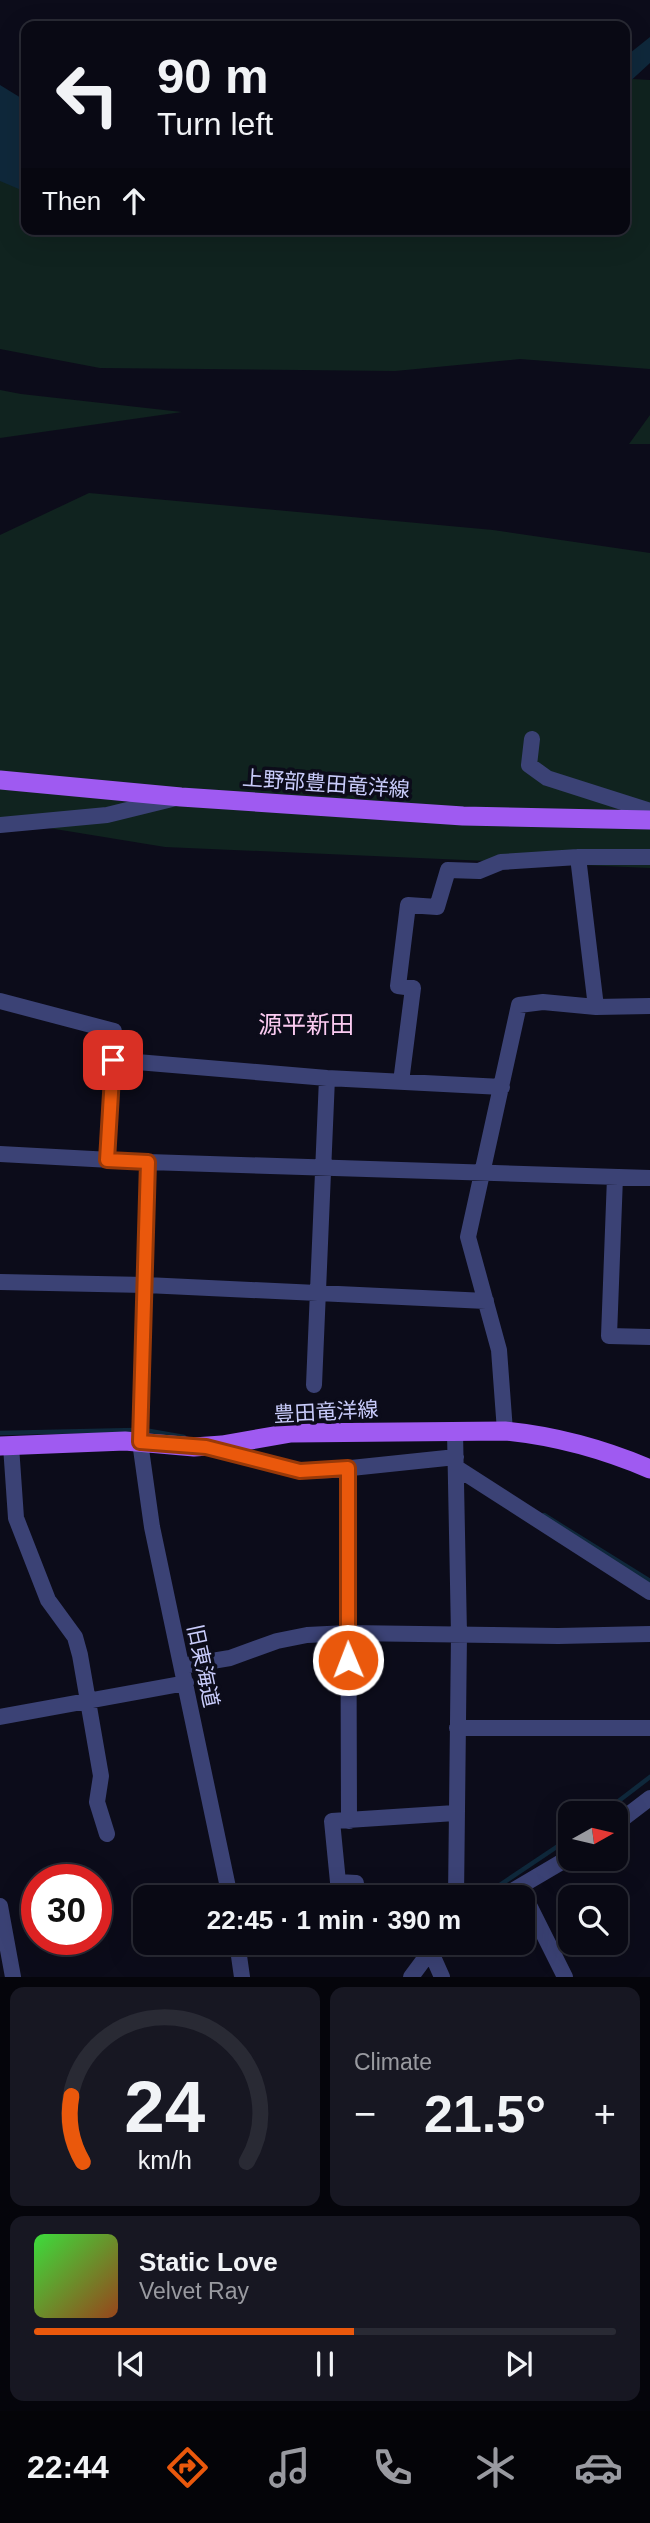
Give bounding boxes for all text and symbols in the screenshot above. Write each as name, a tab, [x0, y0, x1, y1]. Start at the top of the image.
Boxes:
icon: left	[42, 49, 133, 140]
text: 90 m	[157, 49, 269, 103]
text: Turn left	[157, 106, 273, 142]
icon: ahead	[115, 182, 153, 220]
text: Then	[42, 186, 101, 216]
street label: 上野部豊田竜洋線	[241, 766, 411, 801]
district label: 源平新田	[258, 1011, 354, 1038]
pin	[83, 1030, 143, 1090]
icon: arrive	[94, 1041, 132, 1079]
street label: 豊田竜洋線	[273, 1397, 379, 1426]
street label: 旧東海道	[184, 1622, 223, 1709]
position arrow	[311, 1623, 385, 1697]
north arrow	[558, 1801, 628, 1871]
map controls	[558, 1801, 628, 1955]
speed limit sign: 30	[21, 1864, 112, 1955]
button: search	[558, 1885, 628, 1955]
text: 22:45 · 1 min · 390 m	[207, 1905, 461, 1935]
text: Climate	[354, 2049, 432, 2075]
text: 24	[125, 2067, 206, 2148]
text: 21.5°	[424, 2085, 546, 2143]
text: −	[354, 2093, 376, 2135]
text: +	[594, 2093, 616, 2135]
text: km/h	[138, 2146, 192, 2174]
text: Static Love	[139, 2247, 278, 2277]
text: Velvet Ray	[139, 2278, 249, 2304]
icon: previous	[112, 2345, 150, 2383]
icon: pause	[306, 2345, 344, 2383]
icon: next	[500, 2345, 538, 2383]
icon: directions	[163, 2443, 212, 2492]
icon: music	[265, 2443, 314, 2492]
icon: phone	[368, 2443, 417, 2492]
icon: climate	[471, 2443, 520, 2492]
icon: car	[574, 2443, 623, 2492]
text: 22:44	[27, 2449, 109, 2485]

